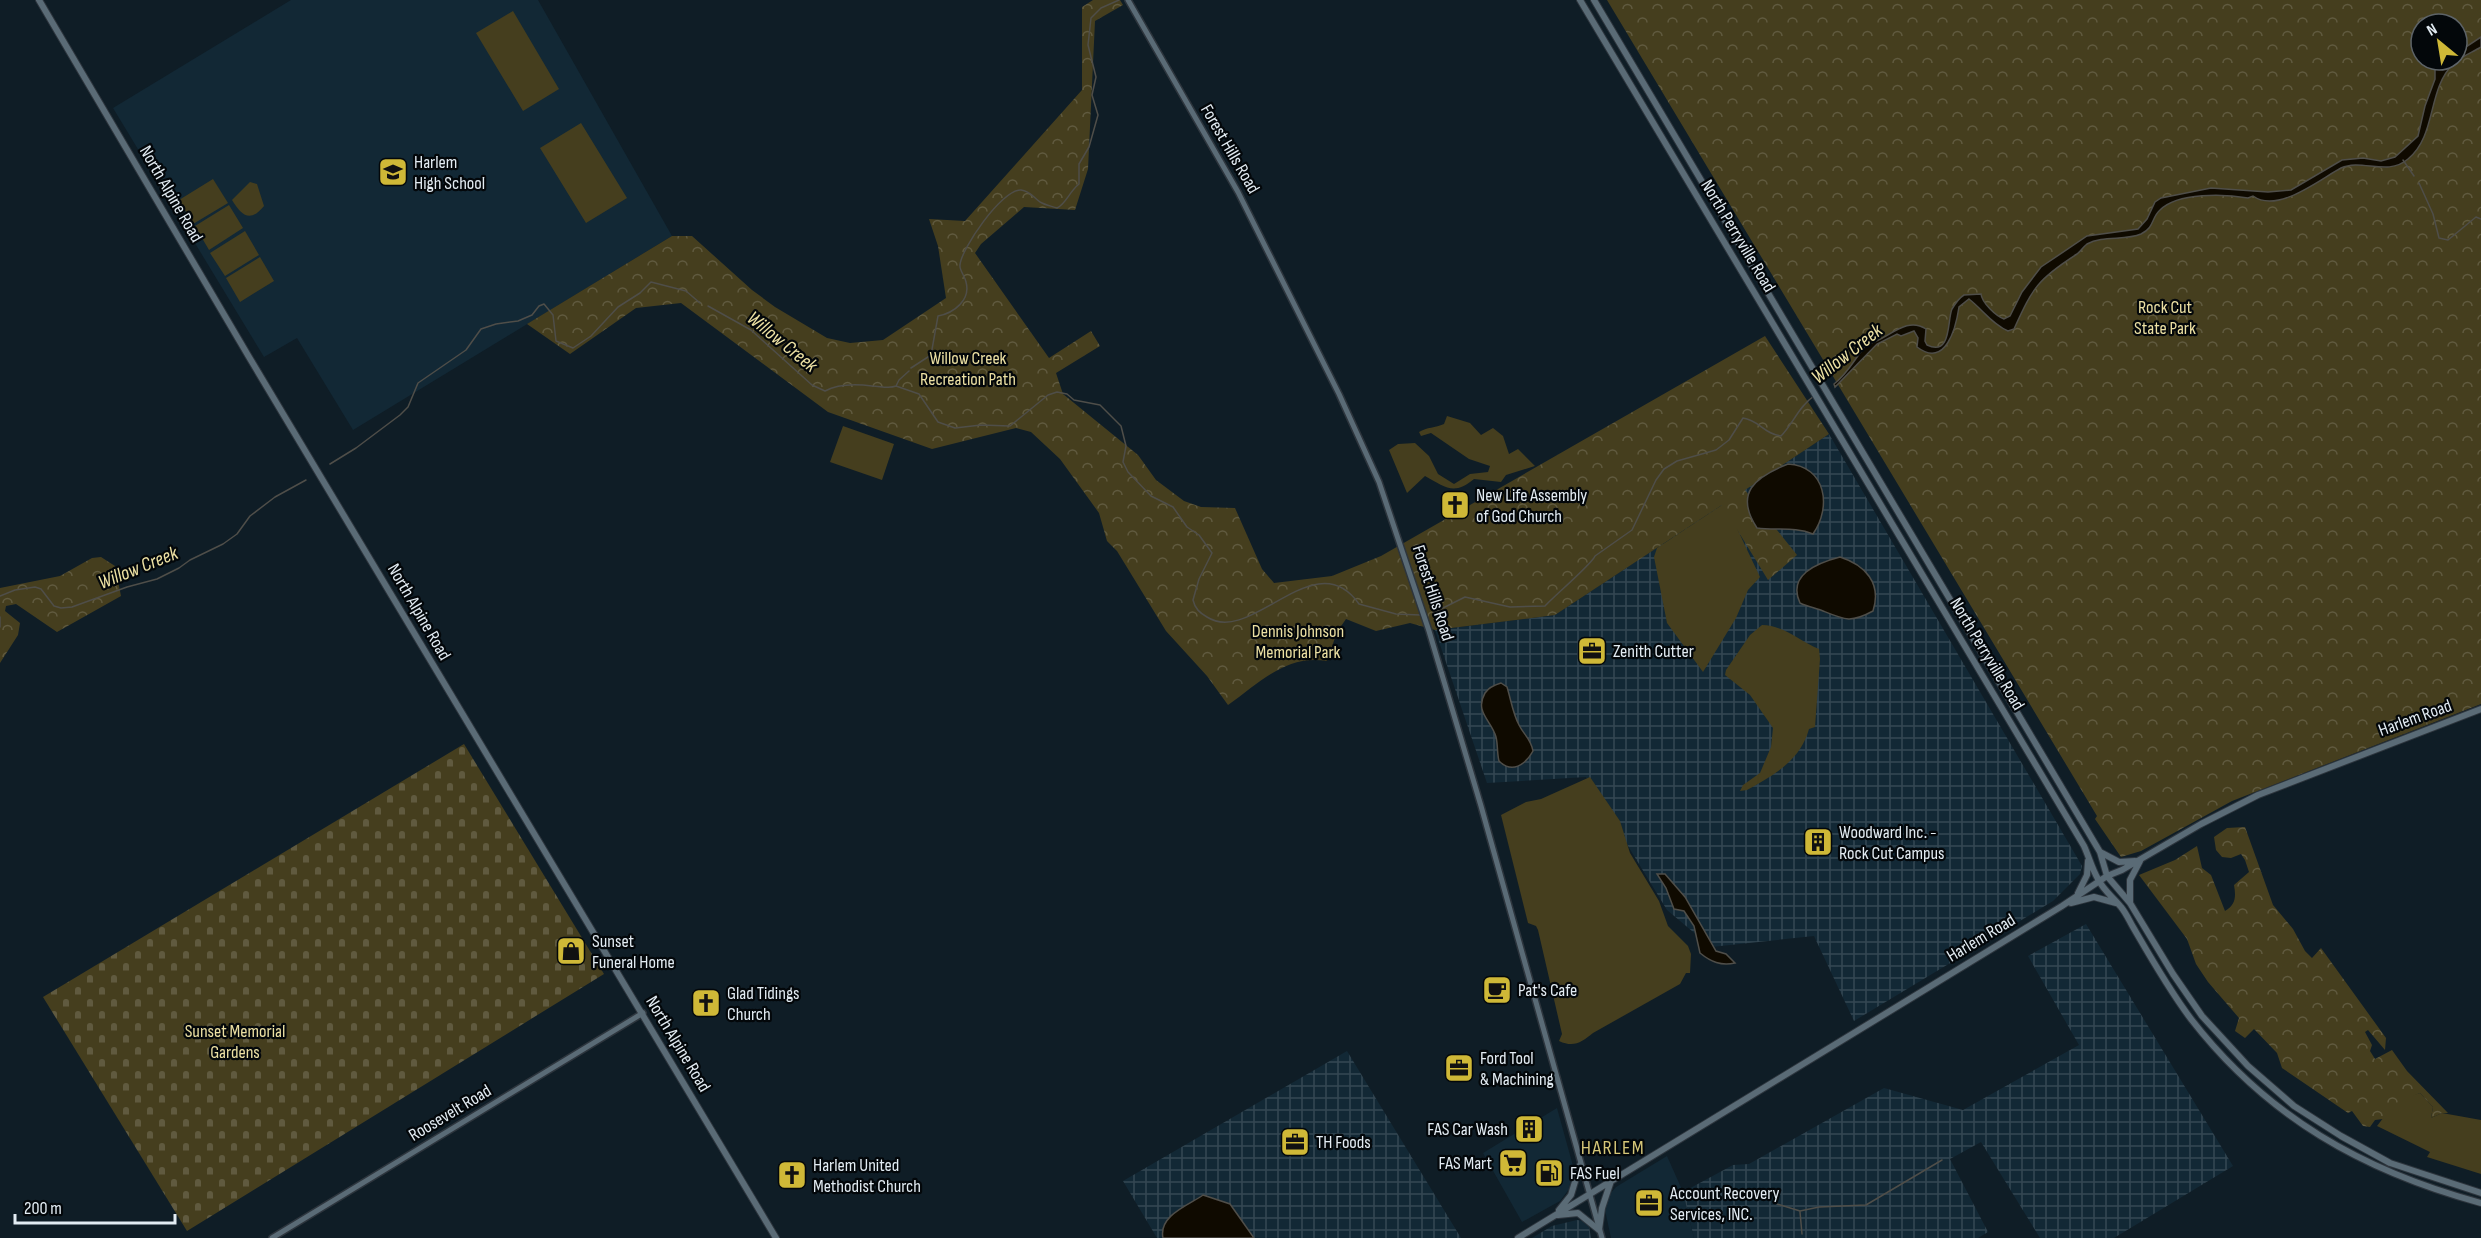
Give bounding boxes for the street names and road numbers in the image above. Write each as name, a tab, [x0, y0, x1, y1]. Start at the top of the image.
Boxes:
street label: Forest Hills Road	[1196, 101, 1264, 197]
street label: North Alpine Road	[135, 142, 207, 246]
street label: North Perryville Road	[1696, 176, 1780, 296]
street label: Forest Hills Road	[1408, 542, 1458, 644]
street label: North Alpine Road	[383, 560, 455, 664]
street label: North Perryville Road	[1945, 594, 2029, 714]
street label: Harlem Road	[2376, 695, 2454, 741]
street label: Harlem Road	[1943, 909, 2019, 967]
street label: North Alpine Road	[641, 992, 715, 1096]
street label: Roosevelt Road	[405, 1080, 495, 1146]

